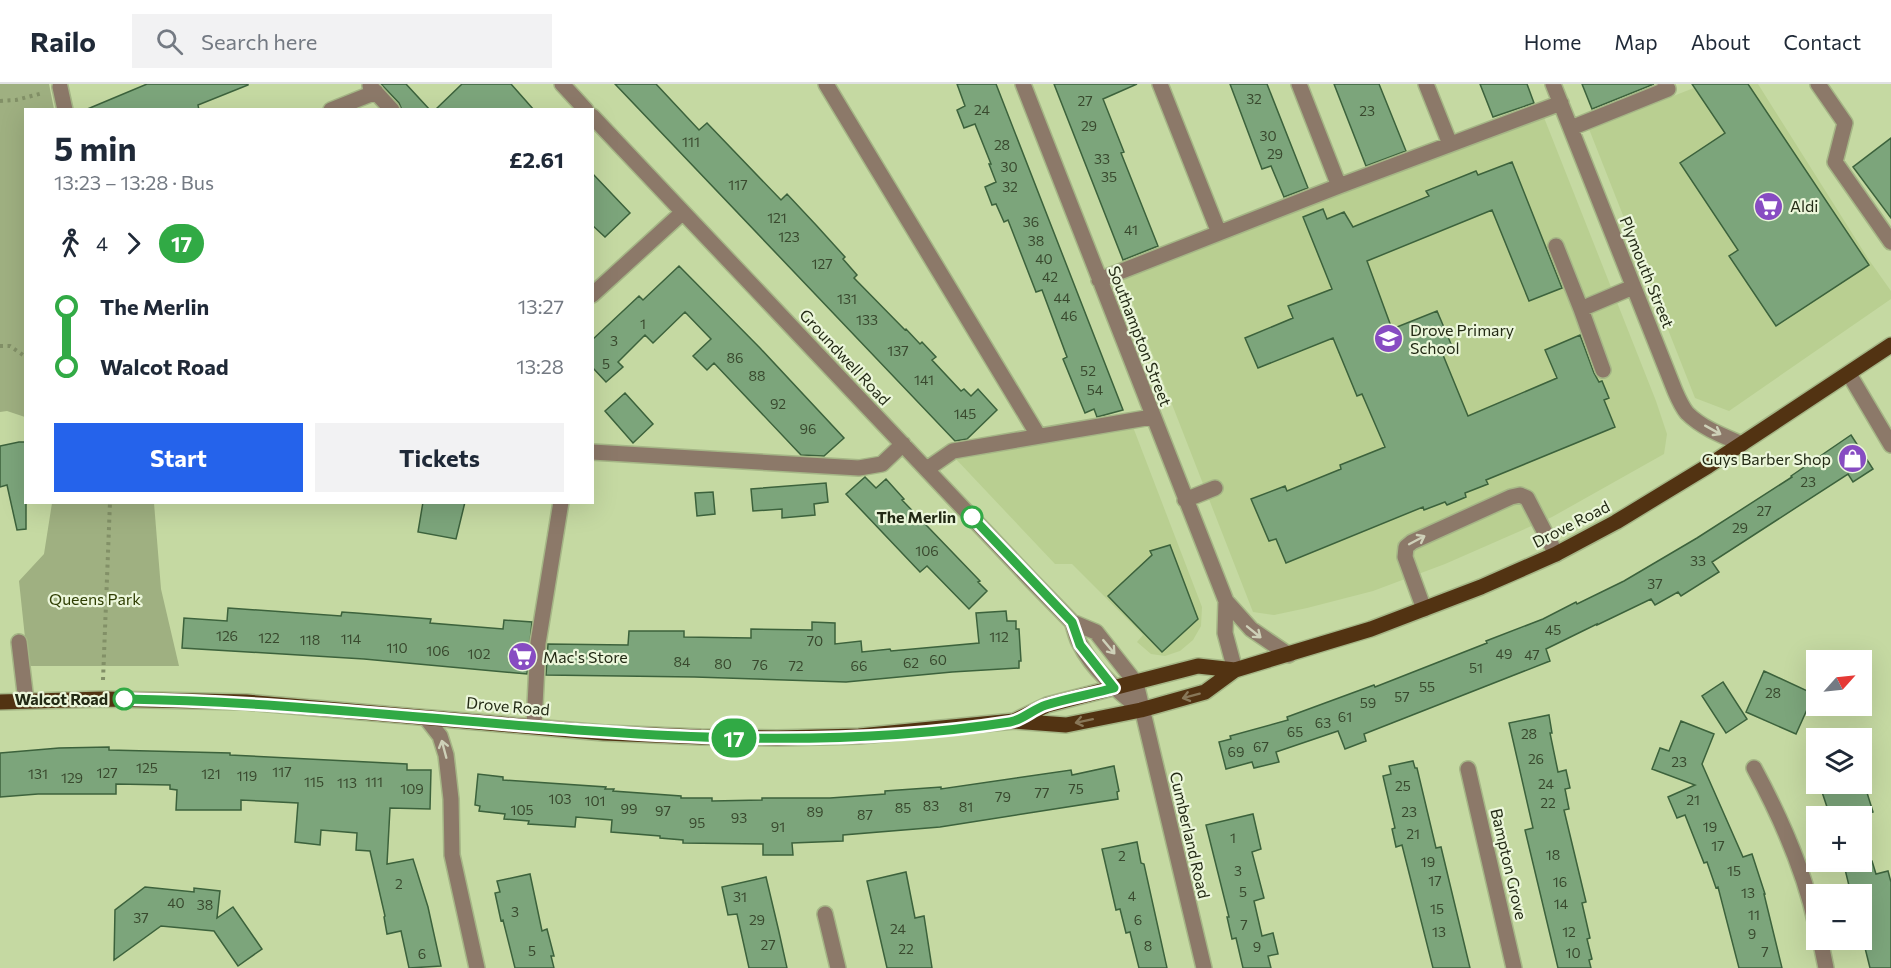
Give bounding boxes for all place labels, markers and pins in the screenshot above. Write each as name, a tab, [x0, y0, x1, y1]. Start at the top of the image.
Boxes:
supermarket icon: Aldi	[1753, 190, 1785, 222]
place label: Aldi	[1790, 196, 1818, 215]
place label: Drove Primary School	[1410, 320, 1514, 357]
school or university icon: Drove Primary School	[1373, 323, 1405, 355]
shop icon: Guys Barber Shop	[1836, 443, 1868, 475]
place label: Guys Barber Shop	[1702, 449, 1831, 468]
marker: The Merlin	[961, 506, 983, 528]
place label: The Merlin	[877, 507, 956, 526]
supermarket icon: Mac's Store	[506, 641, 538, 673]
place label: Mac's Store	[543, 647, 628, 666]
marker: Walcot Road	[113, 688, 135, 710]
place label: Walcot Road	[14, 689, 108, 708]

